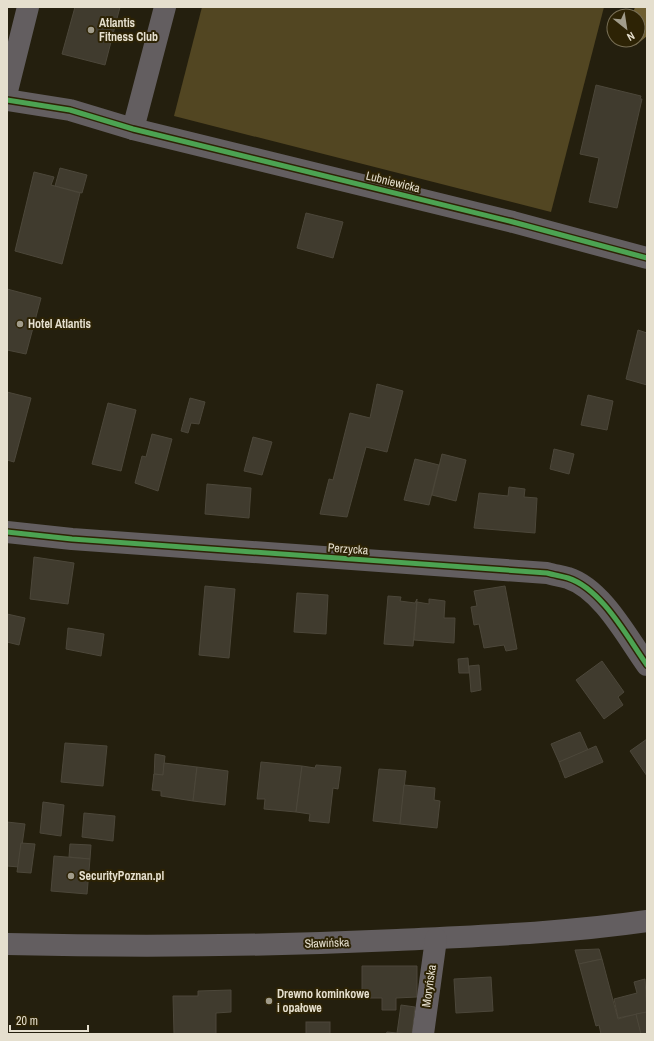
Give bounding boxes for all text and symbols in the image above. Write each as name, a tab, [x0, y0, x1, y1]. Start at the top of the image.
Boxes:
north arrow	[606, 8, 646, 48]
place label: Atlantis Fitness Club	[99, 15, 158, 45]
marker: Atlantis Fitness Club	[86, 25, 96, 35]
text: N	[625, 29, 637, 44]
street label: Lubniewicka	[364, 168, 422, 197]
place label: Hotel Atlantis	[28, 316, 92, 332]
marker: Hotel Atlantis	[15, 319, 25, 329]
street label: Perzycka	[327, 540, 369, 558]
place label: SecurityPoznan.pl	[79, 868, 165, 884]
marker: SecurityPoznan.pl	[66, 871, 76, 881]
street label: Sławińska	[304, 934, 350, 952]
street label: Moryńska	[418, 963, 440, 1008]
place label: Drewno kominkowe i opałowe	[277, 986, 370, 1016]
marker: Drewno kominkowe i opałowe	[264, 996, 274, 1006]
scale bar	[10, 1007, 88, 1033]
text: 20 m	[16, 1013, 38, 1029]

